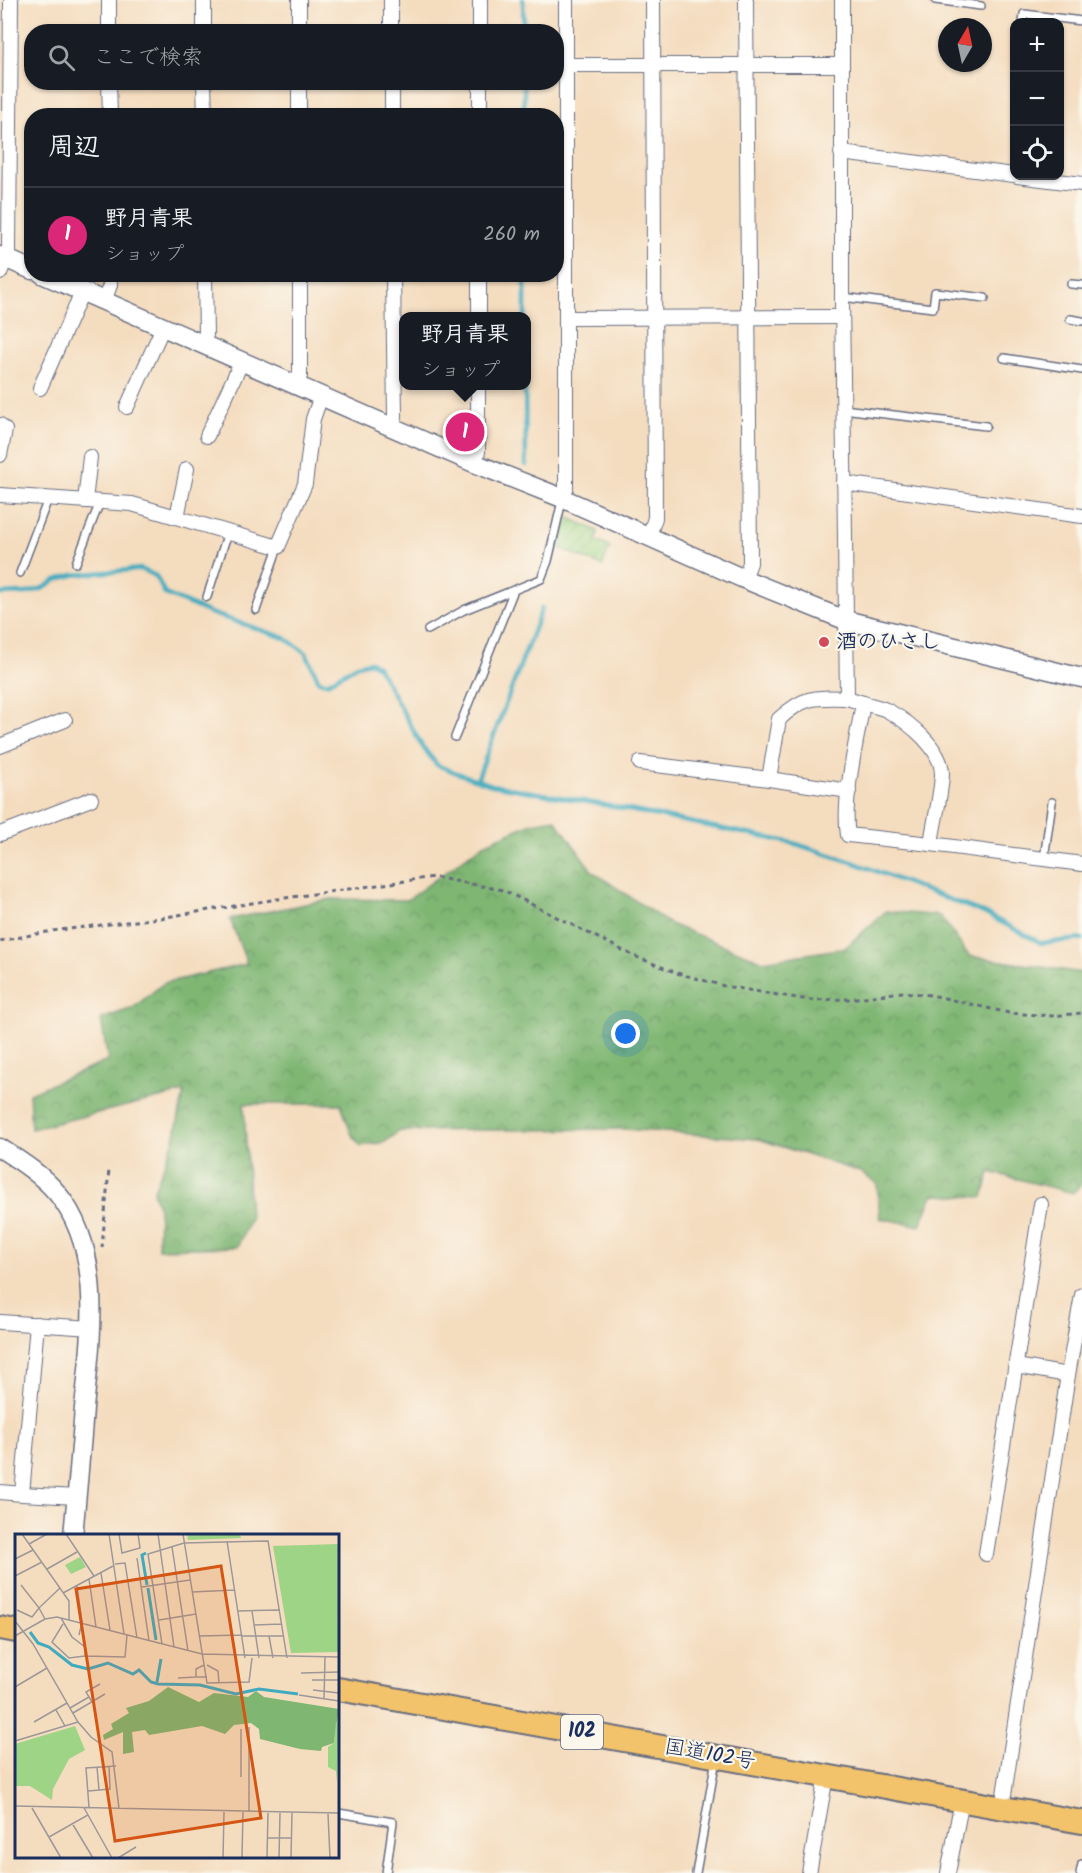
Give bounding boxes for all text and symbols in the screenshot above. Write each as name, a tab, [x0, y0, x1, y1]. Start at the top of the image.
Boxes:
north arrow	[938, 18, 992, 72]
map controls	[1010, 18, 1064, 180]
button: +	[1010, 18, 1064, 72]
search box	[24, 24, 564, 90]
icon: search	[45, 41, 78, 74]
text: ここで検索	[93, 41, 203, 76]
button: −	[1010, 72, 1064, 126]
button: locate	[1010, 126, 1064, 180]
text: 周辺	[48, 127, 100, 169]
text: 野月青果	[105, 202, 193, 237]
text: 1	[64, 219, 71, 251]
text: 260 m	[483, 219, 540, 251]
text: ショップ	[105, 239, 184, 271]
popup	[399, 312, 531, 390]
text: 野月青果	[421, 318, 509, 353]
text: ショップ	[421, 355, 500, 387]
pin: 1	[446, 410, 484, 454]
place label: 酒のひさし	[836, 626, 941, 659]
marker: 酒のひさし	[817, 635, 831, 649]
your location	[611, 1019, 640, 1048]
inset map	[15, 1534, 339, 1858]
road number: 102	[561, 1715, 603, 1749]
street label: 国道102号	[662, 1731, 758, 1779]

